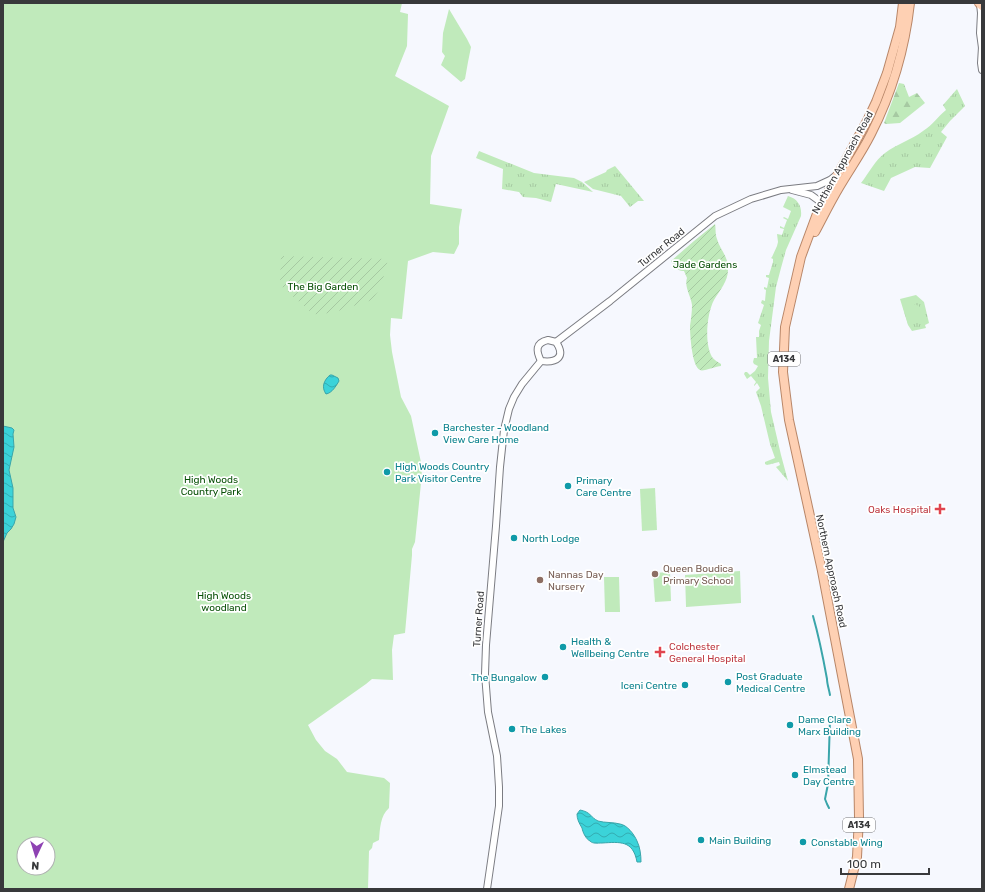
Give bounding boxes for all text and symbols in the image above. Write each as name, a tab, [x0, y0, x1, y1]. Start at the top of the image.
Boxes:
street label: Northern Approach Road	[810, 109, 876, 216]
street label: Turner Road	[636, 225, 687, 270]
park label: Jade Gardens	[673, 259, 737, 271]
park label: The Big Garden	[288, 281, 358, 293]
road number: A134	[768, 352, 800, 366]
place label: Barchester - Woodland View Care Home	[443, 422, 549, 446]
marker: Barchester - Woodland View Care Home	[430, 428, 440, 438]
place label: High Woods Country Park Visitor Centre	[395, 461, 490, 485]
marker: High Woods Country Park Visitor Centre	[382, 467, 392, 477]
park label: High Woods Country Park	[181, 474, 242, 498]
place label: Primary Care Centre	[576, 475, 632, 499]
marker: Primary Care Centre	[563, 481, 573, 491]
marker: Oaks Hospital	[934, 503, 946, 515]
place label: Oaks Hospital	[868, 504, 931, 516]
street label: Northern Approach Road	[813, 513, 849, 629]
marker: North Lodge	[509, 533, 519, 543]
place label: North Lodge	[522, 533, 580, 545]
place label: Queen Boudica Primary School	[663, 563, 733, 587]
place label: Nannas Day Nursery	[548, 569, 604, 593]
marker: Queen Boudica Primary School	[650, 569, 660, 579]
marker: Nannas Day Nursery	[535, 575, 545, 585]
park label: High Woods woodland	[197, 590, 251, 614]
street label: Turner Road	[471, 591, 487, 648]
place label: Health & Wellbeing Centre	[571, 636, 650, 660]
place label: Colchester General Hospital	[669, 641, 745, 665]
marker: Health & Wellbeing Centre	[558, 642, 568, 652]
marker: Colchester General Hospital	[654, 646, 666, 658]
place label: Post Graduate Medical Centre	[736, 671, 806, 695]
place label: The Bungalow	[471, 672, 537, 684]
marker: The Bungalow	[540, 672, 550, 682]
marker: Post Graduate Medical Centre	[723, 677, 733, 687]
place label: Iceni Centre	[621, 680, 677, 692]
marker: Iceni Centre	[680, 680, 690, 690]
place label: Dame Clare Marx Building	[798, 714, 861, 738]
marker: Dame Clare Marx Building	[785, 720, 795, 730]
marker: The Lakes	[507, 724, 517, 734]
place label: The Lakes	[520, 724, 567, 736]
place label: Elmstead Day Centre	[803, 764, 855, 788]
marker: Elmstead Day Centre	[790, 770, 800, 780]
road number: A134	[843, 818, 875, 832]
marker: Main Building	[696, 835, 706, 845]
place label: Main Building	[709, 835, 771, 847]
north arrow	[16, 836, 56, 876]
marker: Constable Wing	[798, 837, 808, 847]
place label: Constable Wing	[811, 837, 883, 849]
scale bar	[841, 850, 929, 876]
text: 100 m	[847, 857, 881, 871]
text: N	[31, 859, 40, 872]

